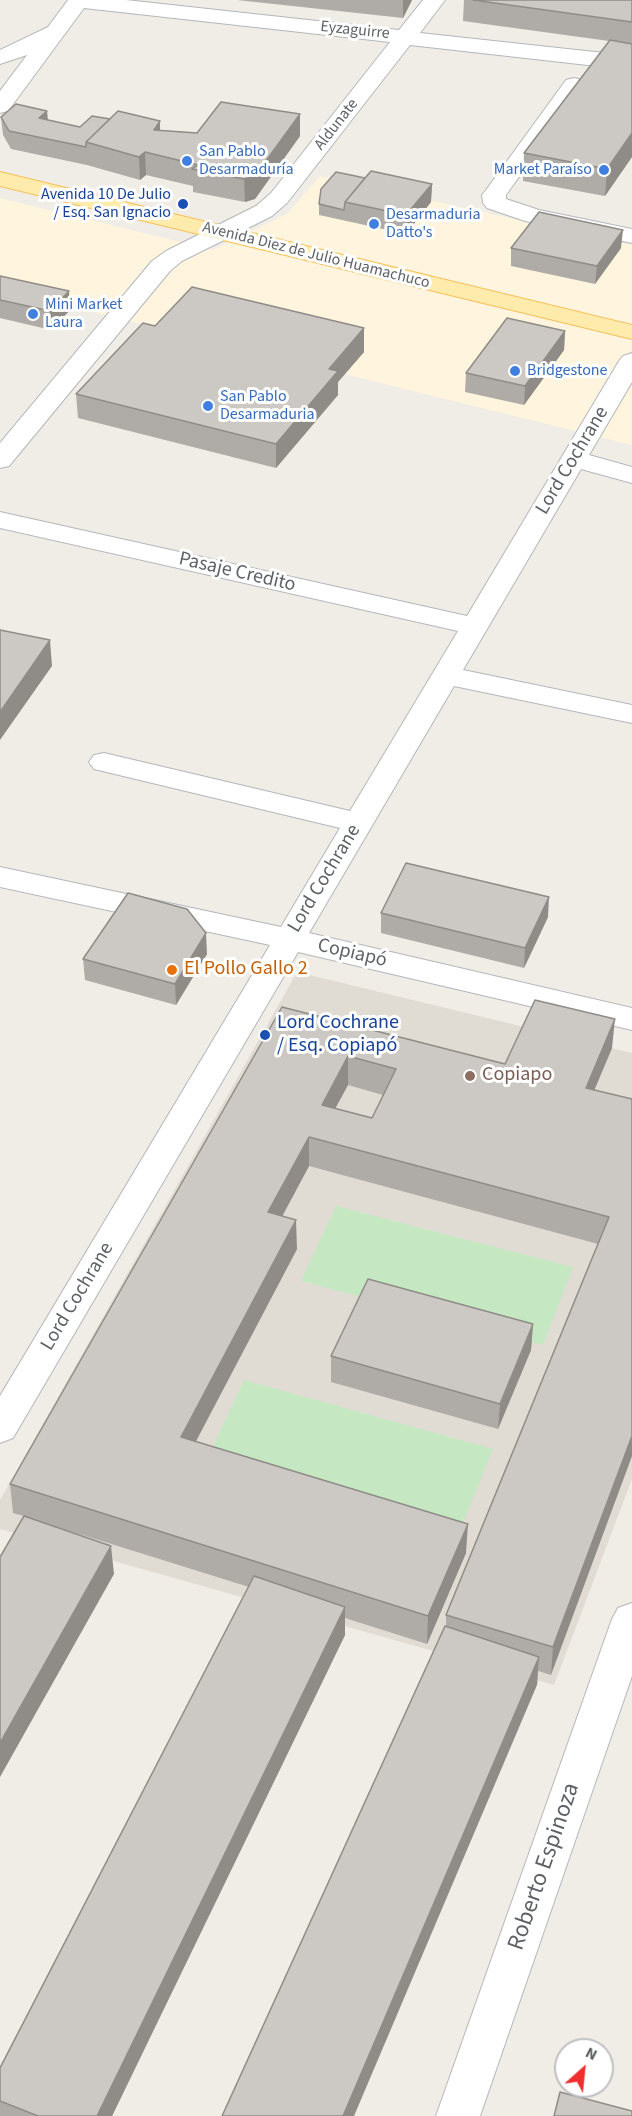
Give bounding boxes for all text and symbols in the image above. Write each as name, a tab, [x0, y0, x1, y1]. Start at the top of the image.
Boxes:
street label: Eyzaguirre	[319, 18, 391, 44]
street label: Aldunate	[311, 95, 363, 155]
place label: San Pablo Desarmaduría	[199, 142, 294, 180]
marker: San Pablo Desarmaduría	[180, 154, 194, 168]
place label: Market Paraíso	[494, 160, 592, 180]
marker: Market Paraíso	[597, 163, 611, 177]
place label: Avenida 10 De Julio / Esq. San Ignacio	[41, 185, 171, 223]
marker: Avenida 10 De Julio / Esq. San Ignacio	[176, 197, 190, 211]
place label: Desarmaduria Datto's	[386, 205, 481, 243]
marker: Desarmaduria Datto's	[367, 217, 381, 231]
street label: Avenida Diez de Julio Huamachuco	[200, 218, 432, 294]
place label: Mini Market Laura	[45, 295, 123, 333]
marker: Mini Market Laura	[26, 307, 40, 321]
place label: Bridgestone	[527, 361, 607, 381]
marker: Bridgestone	[508, 364, 522, 378]
place label: San Pablo Desarmaduria	[220, 387, 315, 425]
marker: San Pablo Desarmaduria	[201, 399, 215, 413]
street label: Lord Cochrane	[531, 403, 615, 519]
street label: Pasaje Credito	[176, 548, 298, 598]
street label: Lord Cochrane	[283, 821, 367, 937]
street label: Copiapó	[315, 934, 389, 974]
place label: El Pollo Gallo 2	[184, 958, 308, 982]
marker: El Pollo Gallo 2	[165, 963, 179, 977]
place label: Lord Cochrane / Esq. Copiapó	[277, 1012, 399, 1059]
marker: Lord Cochrane / Esq. Copiapó	[258, 1028, 272, 1042]
place label: Copiapo	[482, 1064, 552, 1088]
marker: Copiapo	[463, 1069, 477, 1083]
street label: Lord Cochrane	[36, 1239, 120, 1355]
street label: Roberto Espinoza	[503, 1779, 587, 1955]
north arrow	[554, 2038, 614, 2098]
text: N	[582, 2042, 601, 2066]

